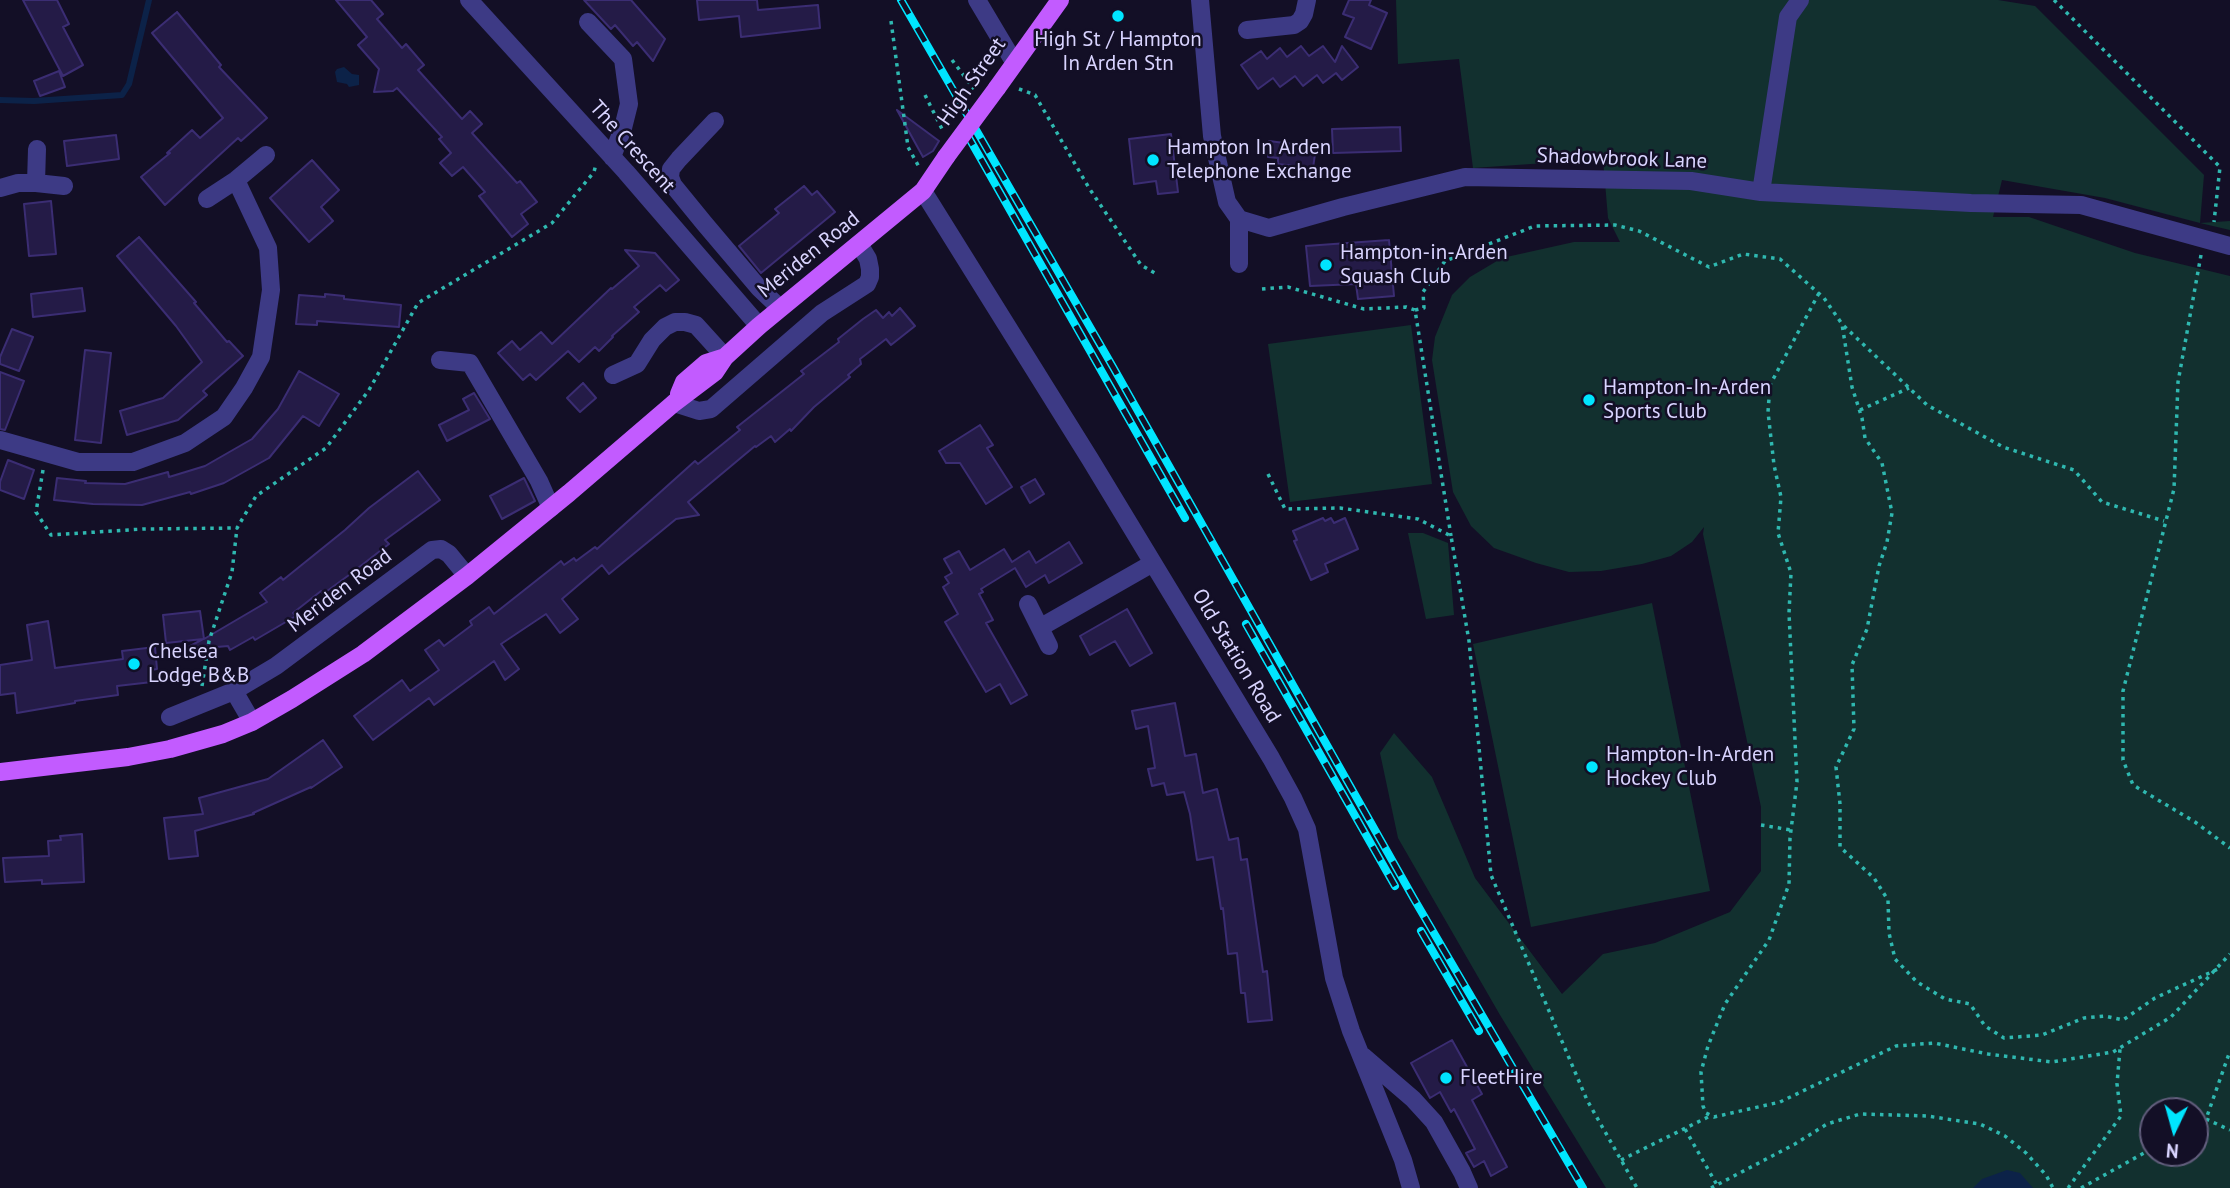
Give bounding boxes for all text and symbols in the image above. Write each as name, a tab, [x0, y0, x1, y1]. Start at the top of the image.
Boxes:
marker: High St / Hampton In Arden Stn	[1110, 8, 1126, 24]
place label: High St / Hampton In Arden Stn	[1034, 27, 1202, 77]
street label: High Street	[932, 33, 1012, 131]
street label: The Crescent	[584, 95, 680, 199]
place label: Hampton In Arden Telephone Exchange	[1167, 135, 1352, 185]
street label: Shadowbrook Lane	[1536, 143, 1708, 175]
marker: Hampton In Arden Telephone Exchange	[1145, 152, 1161, 168]
street label: Meriden Road	[753, 206, 865, 304]
place label: Hampton-in-Arden Squash Club	[1340, 240, 1508, 290]
marker: Hampton-in-Arden Squash Club	[1318, 257, 1334, 273]
place label: Hampton-In-Arden Sports Club	[1603, 375, 1771, 425]
marker: Hampton-In-Arden Sports Club	[1581, 392, 1597, 408]
street label: Meriden Road	[283, 544, 397, 638]
street label: Old Station Road	[1186, 585, 1286, 727]
place label: Chelsea Lodge B&B	[148, 639, 249, 689]
marker: Chelsea Lodge B&B	[126, 656, 142, 672]
place label: Hampton-In-Arden Hockey Club	[1606, 742, 1774, 792]
marker: Hampton-In-Arden Hockey Club	[1584, 759, 1600, 775]
place label: FleetHire	[1460, 1065, 1543, 1091]
marker: FleetHire	[1438, 1070, 1454, 1086]
north arrow	[2139, 1097, 2209, 1167]
text: N	[2165, 1138, 2180, 1163]

